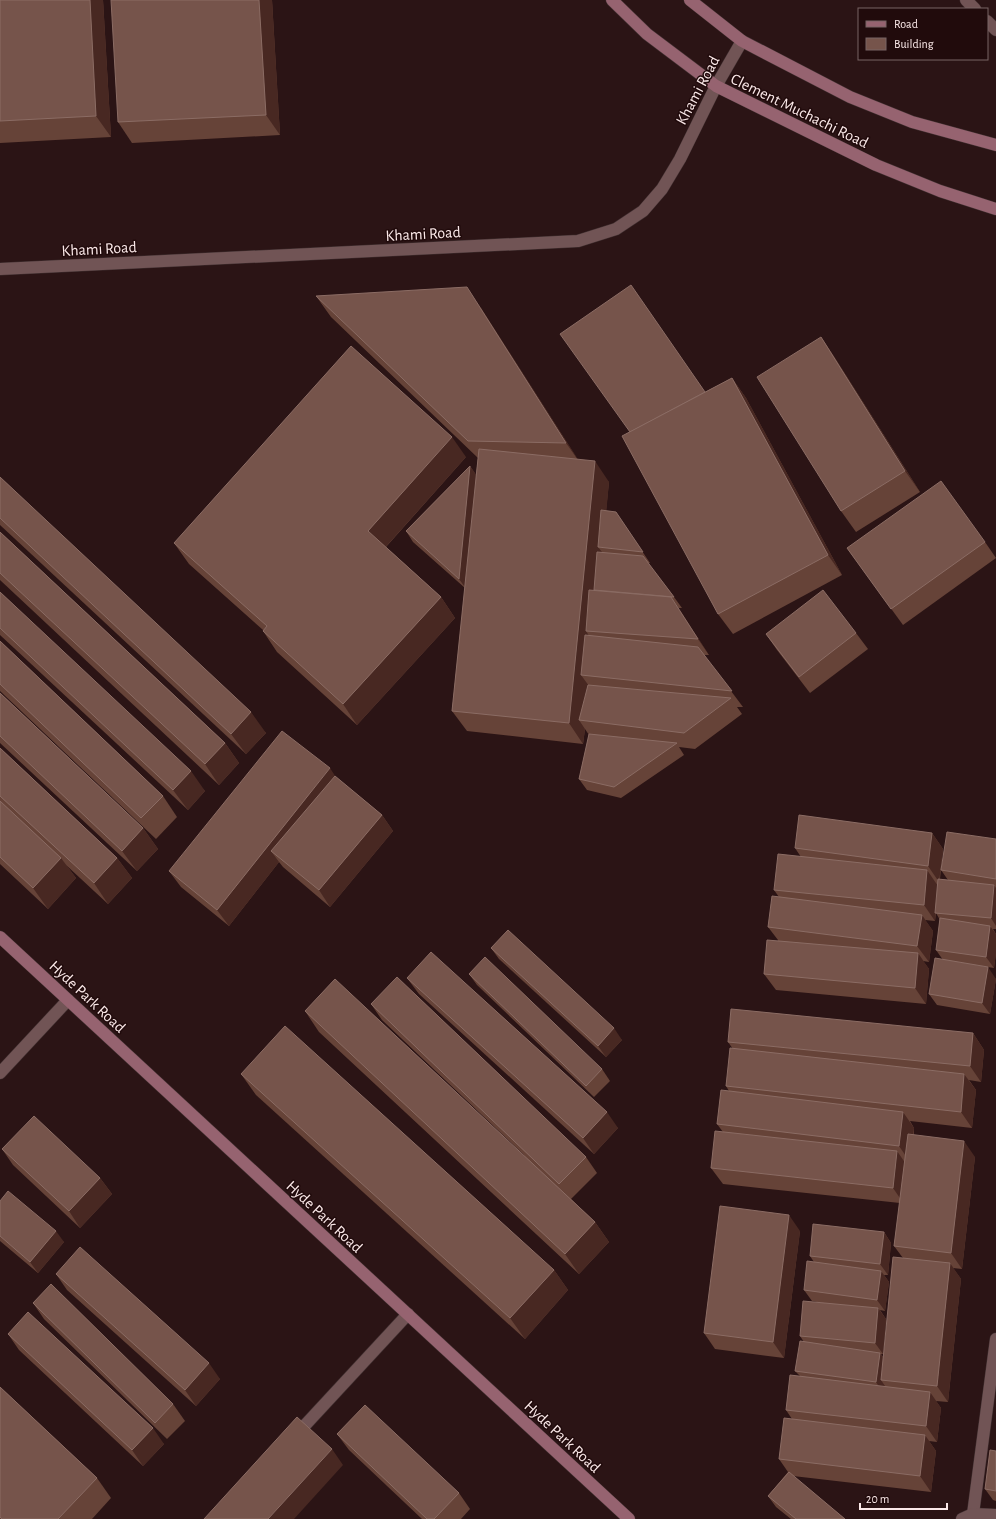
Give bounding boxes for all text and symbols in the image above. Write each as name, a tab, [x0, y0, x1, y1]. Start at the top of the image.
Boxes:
legend	[858, 8, 988, 60]
text: Road	[894, 18, 918, 30]
text: Building	[894, 38, 934, 50]
street label: Khami Road	[673, 53, 723, 128]
street label: Clement Muchachi Road	[728, 71, 871, 151]
street label: Khami Road	[385, 224, 461, 244]
street label: Khami Road	[61, 239, 137, 259]
street label: Hyde Park Road	[46, 958, 128, 1037]
street label: Hyde Park Road	[283, 1178, 365, 1257]
street label: Hyde Park Road	[521, 1398, 603, 1477]
scale bar	[860, 1485, 947, 1511]
text: 20 m	[866, 1493, 889, 1505]

